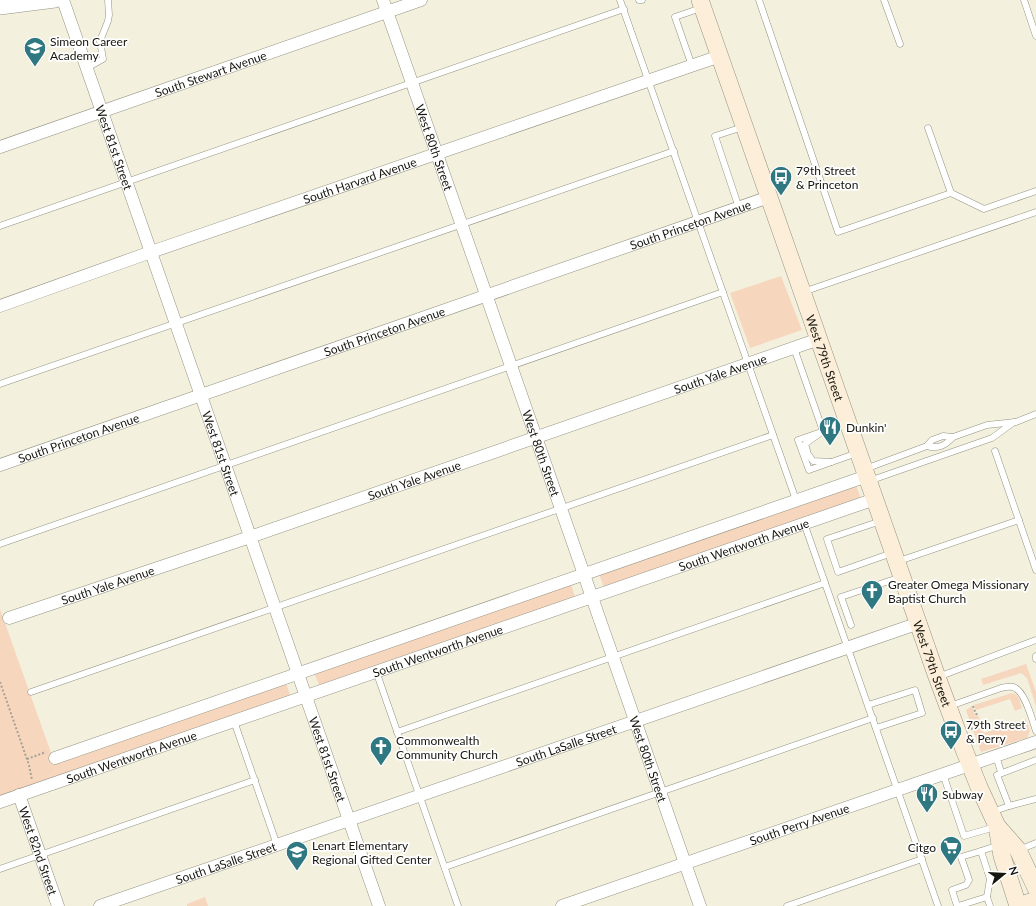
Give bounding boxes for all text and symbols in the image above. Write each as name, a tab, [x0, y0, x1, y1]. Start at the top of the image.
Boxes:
place label: Simeon Career Academy	[50, 34, 128, 63]
school or university icon: Simeon Career Academy	[22, 35, 48, 68]
street label: South Stewart Avenue	[153, 47, 268, 100]
street label: West 80th Street	[413, 102, 457, 193]
street label: West 81st Street	[93, 103, 136, 192]
street label: South Harvard Avenue	[301, 154, 418, 207]
place label: 79th Street & Princeton	[796, 163, 858, 192]
bus stop icon: 79th Street & Princeton	[768, 164, 794, 197]
street label: South Princeton Avenue	[628, 196, 753, 252]
street label: South Princeton Avenue	[322, 303, 447, 359]
street label: West 79th Street	[803, 313, 847, 403]
street label: South Yale Avenue	[672, 350, 769, 397]
street label: West 80th Street	[520, 408, 564, 499]
street label: West 81st Street	[199, 409, 243, 498]
street label: South Princeton Avenue	[16, 410, 141, 466]
restaurant icon: Dunkin'	[817, 414, 843, 447]
place label: Dunkin'	[846, 420, 886, 435]
street label: South Yale Avenue	[366, 457, 463, 503]
street label: South Wentworth Avenue	[677, 515, 811, 574]
street label: South Yale Avenue	[59, 562, 156, 607]
place label: Greater Omega Missionary Baptist Church	[888, 577, 1030, 606]
church icon: Greater Omega Missionary Baptist Church	[859, 578, 885, 611]
street label: West 79th Street	[910, 618, 955, 709]
street label: South Wentworth Avenue	[370, 621, 505, 680]
street label: West 80th Street	[627, 714, 671, 805]
street label: West 81st Street	[306, 715, 350, 804]
place label: 79th Street & Perry	[966, 717, 1026, 746]
bus stop icon: 79th Street & Perry	[938, 718, 964, 751]
street label: South LaSalle Street	[514, 720, 619, 769]
street label: South Wentworth Avenue	[64, 727, 199, 786]
place label: Commonwealth Community Church	[396, 733, 498, 762]
church icon: Commonwealth Community Church	[368, 734, 394, 767]
restaurant icon: Subway	[914, 781, 940, 814]
place label: Subway	[942, 787, 984, 802]
street label: South Perry Avenue	[747, 800, 851, 848]
street label: West 82nd Street	[16, 804, 61, 898]
supermarket icon: Citgo	[938, 834, 964, 867]
street label: South LaSalle Street	[174, 838, 279, 887]
place label: Lenart Elementary Regional Gifted Center	[312, 838, 432, 867]
school or university icon: Lenart Elementary Regional Gifted Center	[284, 839, 310, 872]
place label: Citgo	[908, 840, 936, 855]
north arrow	[984, 854, 1024, 894]
text: N	[1006, 865, 1021, 877]

